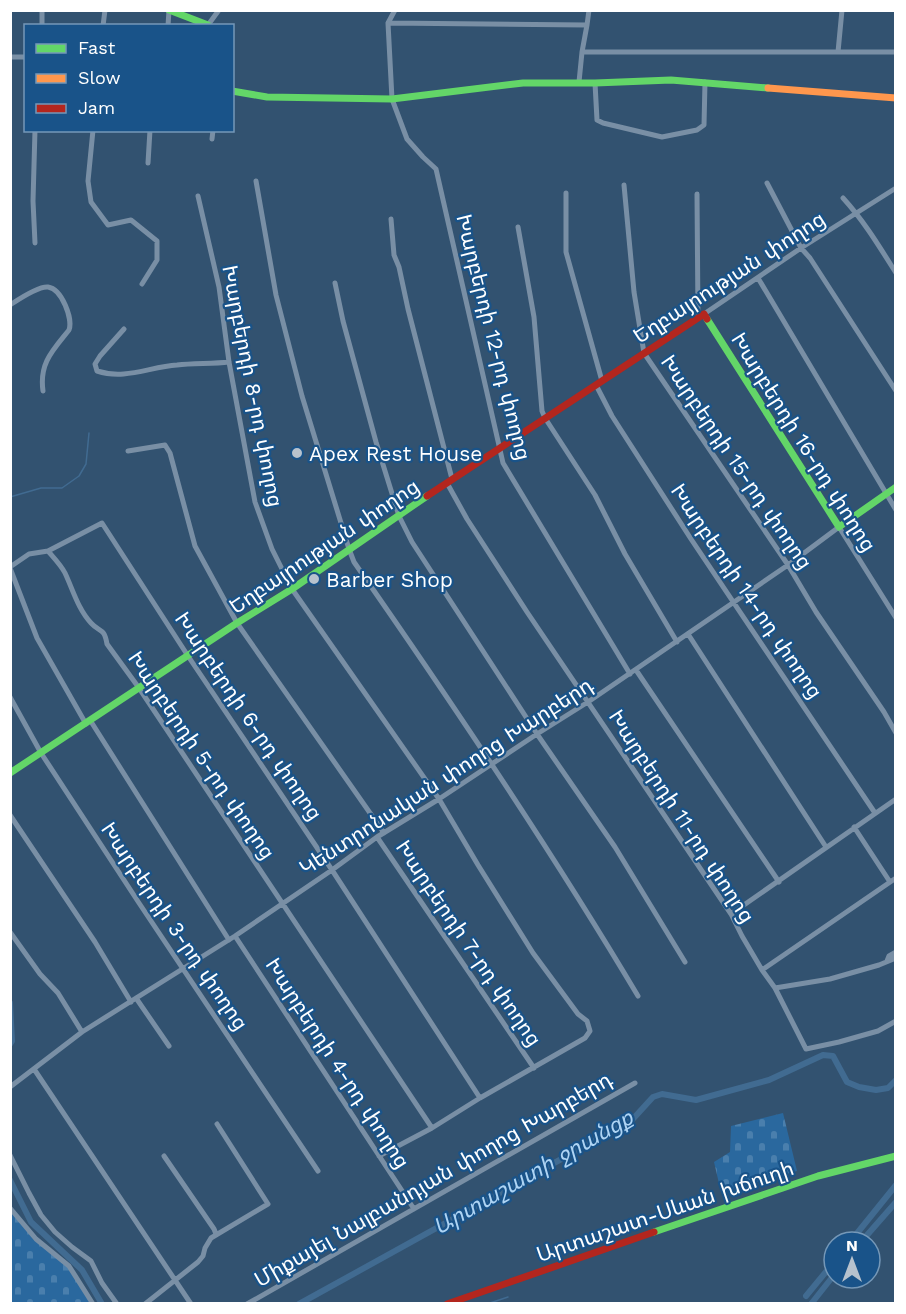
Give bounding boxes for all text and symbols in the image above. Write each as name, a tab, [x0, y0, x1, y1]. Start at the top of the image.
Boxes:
legend	[24, 24, 234, 132]
text: Fast	[78, 37, 116, 58]
text: Slow	[78, 67, 121, 88]
text: Jam	[78, 97, 115, 118]
street label: Եղբայրության փողոց	[628, 206, 830, 348]
street label: Խարբերդի 12-րդ փողոց	[451, 211, 537, 463]
street label: Խարբերդի 8-րդ փողոց	[217, 263, 289, 509]
street label: Խարբերդի 16-րդ փողոց	[726, 328, 882, 556]
street label: Խարբերդի 15-րդ փողոց	[656, 350, 818, 574]
place label: Apex Rest House	[309, 441, 482, 466]
marker: Apex Rest House	[290, 446, 304, 460]
street label: Եղբայրության փողոց	[224, 473, 424, 619]
street label: Խարբերդի 14-րդ փողոց	[666, 479, 828, 703]
place label: Barber Shop	[326, 567, 453, 592]
marker: Barber Shop	[307, 572, 321, 586]
street label: Խարբերդի 6-րդ փողոց	[170, 607, 328, 825]
street label: Խարբերդի 5-րդ փողոց	[123, 646, 281, 864]
street label: Կենտրոնական փողոց Խարբերդ	[295, 671, 598, 880]
street label: Խարբերդի 11-րդ փողոց	[604, 705, 760, 927]
street label: Խարբերդի 3-րդ փողոց	[96, 817, 254, 1035]
street label: Խարբերդի 7-րդ փողոց	[391, 835, 547, 1051]
street label: Խարբերդի 4-րդ փողոց	[261, 953, 415, 1173]
street label: Միքայել Նալբանդյան փողոց Խարբերդ	[250, 1066, 617, 1292]
water label: Արտաշատի ջրանցք	[429, 1104, 639, 1240]
street label: Արտաշատ-Սևան խճուղի	[533, 1155, 797, 1267]
north arrow	[822, 1230, 882, 1290]
text: N	[846, 1236, 858, 1255]

